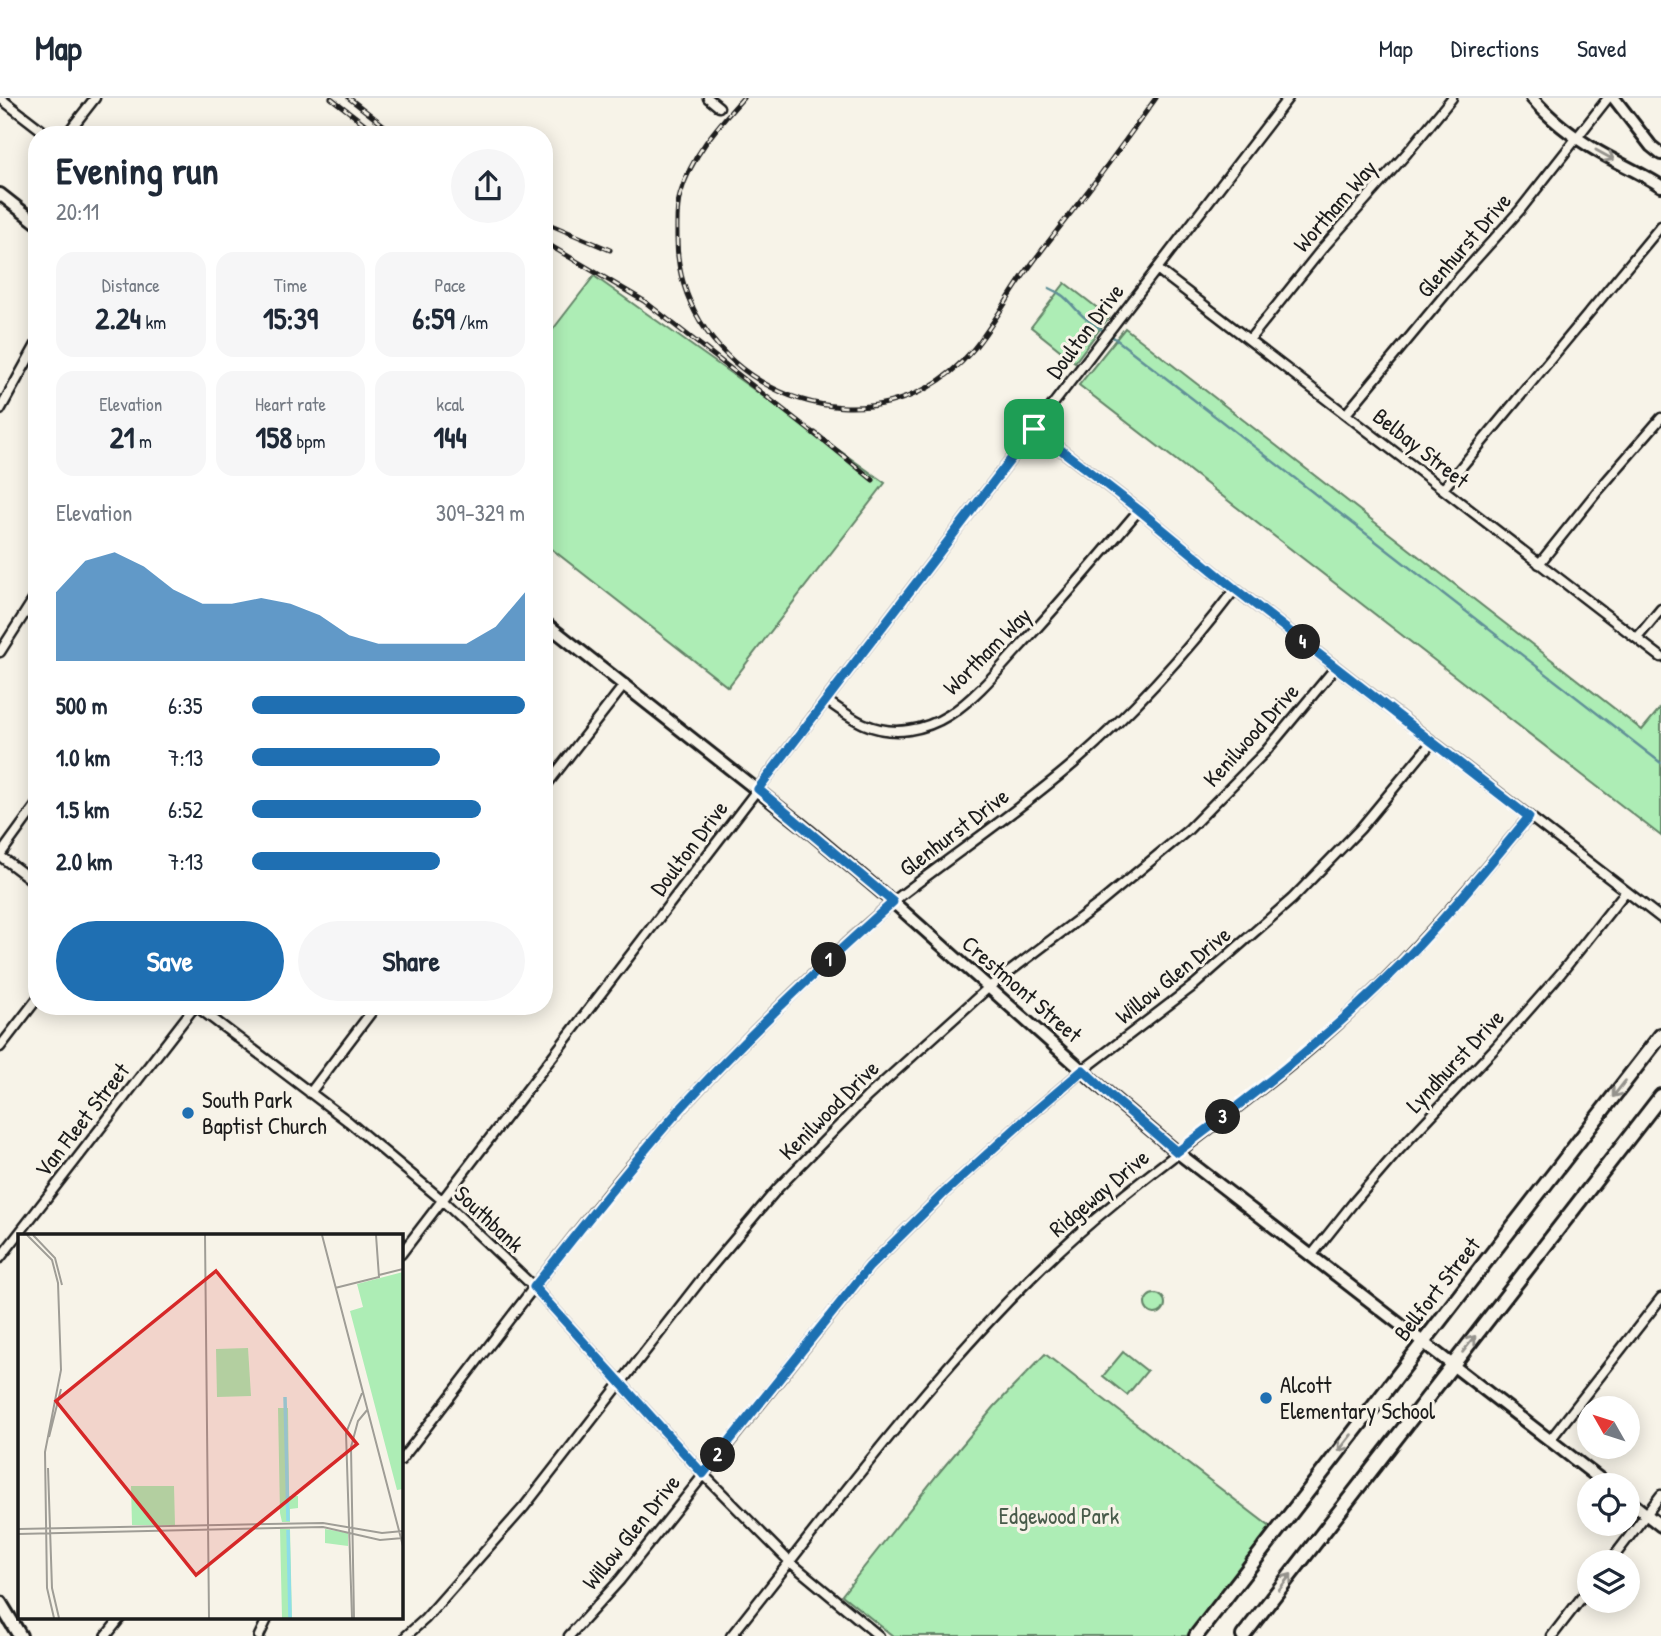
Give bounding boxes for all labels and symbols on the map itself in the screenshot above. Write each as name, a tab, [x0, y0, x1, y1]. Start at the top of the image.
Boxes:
one-way arrow	[1594, 148, 1614, 162]
street label: Wortham Way	[1286, 153, 1383, 258]
street label: Glenhurst Drive	[1409, 186, 1518, 304]
street label: Doulton Drive	[1039, 277, 1131, 385]
pin	[1004, 399, 1064, 459]
street label: Belbay Street	[1367, 400, 1477, 496]
street label: Wortham Way	[936, 600, 1038, 701]
pin: 4	[1286, 624, 1320, 660]
street label: Kenilwood Drive	[1196, 676, 1306, 793]
street label: Glenhurst Drive	[893, 780, 1015, 883]
street label: Doulton Drive	[643, 794, 735, 902]
street label: Willow Glen Drive	[1109, 919, 1237, 1031]
street label: Crestmont Street	[956, 928, 1090, 1050]
pin: 1	[812, 942, 846, 978]
street label: Lyndhurst Drive	[1399, 1002, 1511, 1119]
street label: Kenilwood Drive	[772, 1053, 885, 1166]
street label: Van Fleet Street	[27, 1055, 137, 1183]
one-way arrow	[1612, 1079, 1627, 1098]
place label: South Park Baptist Church	[202, 1084, 327, 1141]
pin: 3	[1206, 1100, 1240, 1134]
marker: South Park Baptist Church	[180, 1105, 196, 1121]
street label: Ridgeway Drive	[1042, 1142, 1155, 1244]
street label: Southbank	[448, 1178, 531, 1259]
street label: Bellfort Street	[1386, 1229, 1488, 1347]
inset map	[18, 1234, 402, 1618]
one-way arrow	[1461, 1335, 1476, 1353]
place label: Alcott Elementary School	[1280, 1369, 1436, 1426]
marker: Alcott Elementary School	[1258, 1390, 1274, 1406]
north arrow	[1577, 1396, 1640, 1460]
one-way arrow	[1337, 1433, 1352, 1452]
pin: 2	[700, 1438, 736, 1472]
street label: Willow Glen Drive	[575, 1468, 687, 1596]
park label: Edgewood Park	[999, 1500, 1120, 1531]
one-way arrow	[1278, 1573, 1293, 1592]

